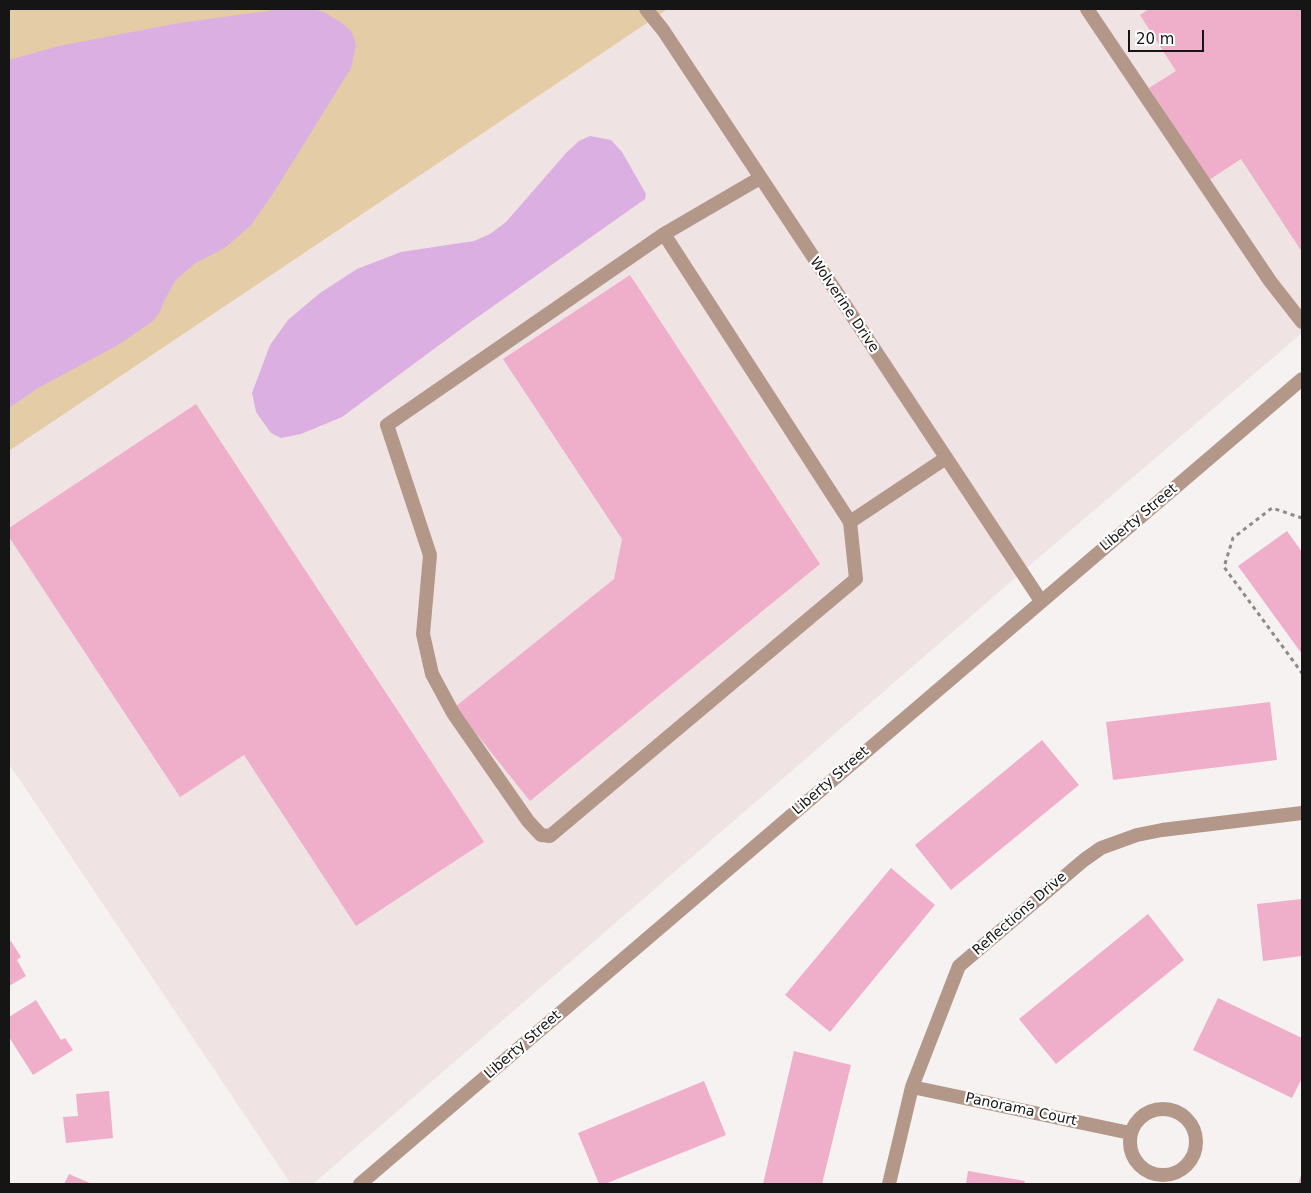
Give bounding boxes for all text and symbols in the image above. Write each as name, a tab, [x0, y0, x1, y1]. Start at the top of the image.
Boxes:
scale bar	[1131, 20, 1207, 52]
text: 20 m	[1136, 30, 1174, 48]
street label: Wolverine Drive	[806, 254, 882, 356]
street label: Liberty Street	[1097, 481, 1181, 555]
street label: Liberty Street	[789, 743, 873, 819]
street label: Reflections Drive	[970, 869, 1070, 959]
street label: Liberty Street	[481, 1007, 565, 1083]
street label: Panorama Court	[964, 1090, 1078, 1130]

